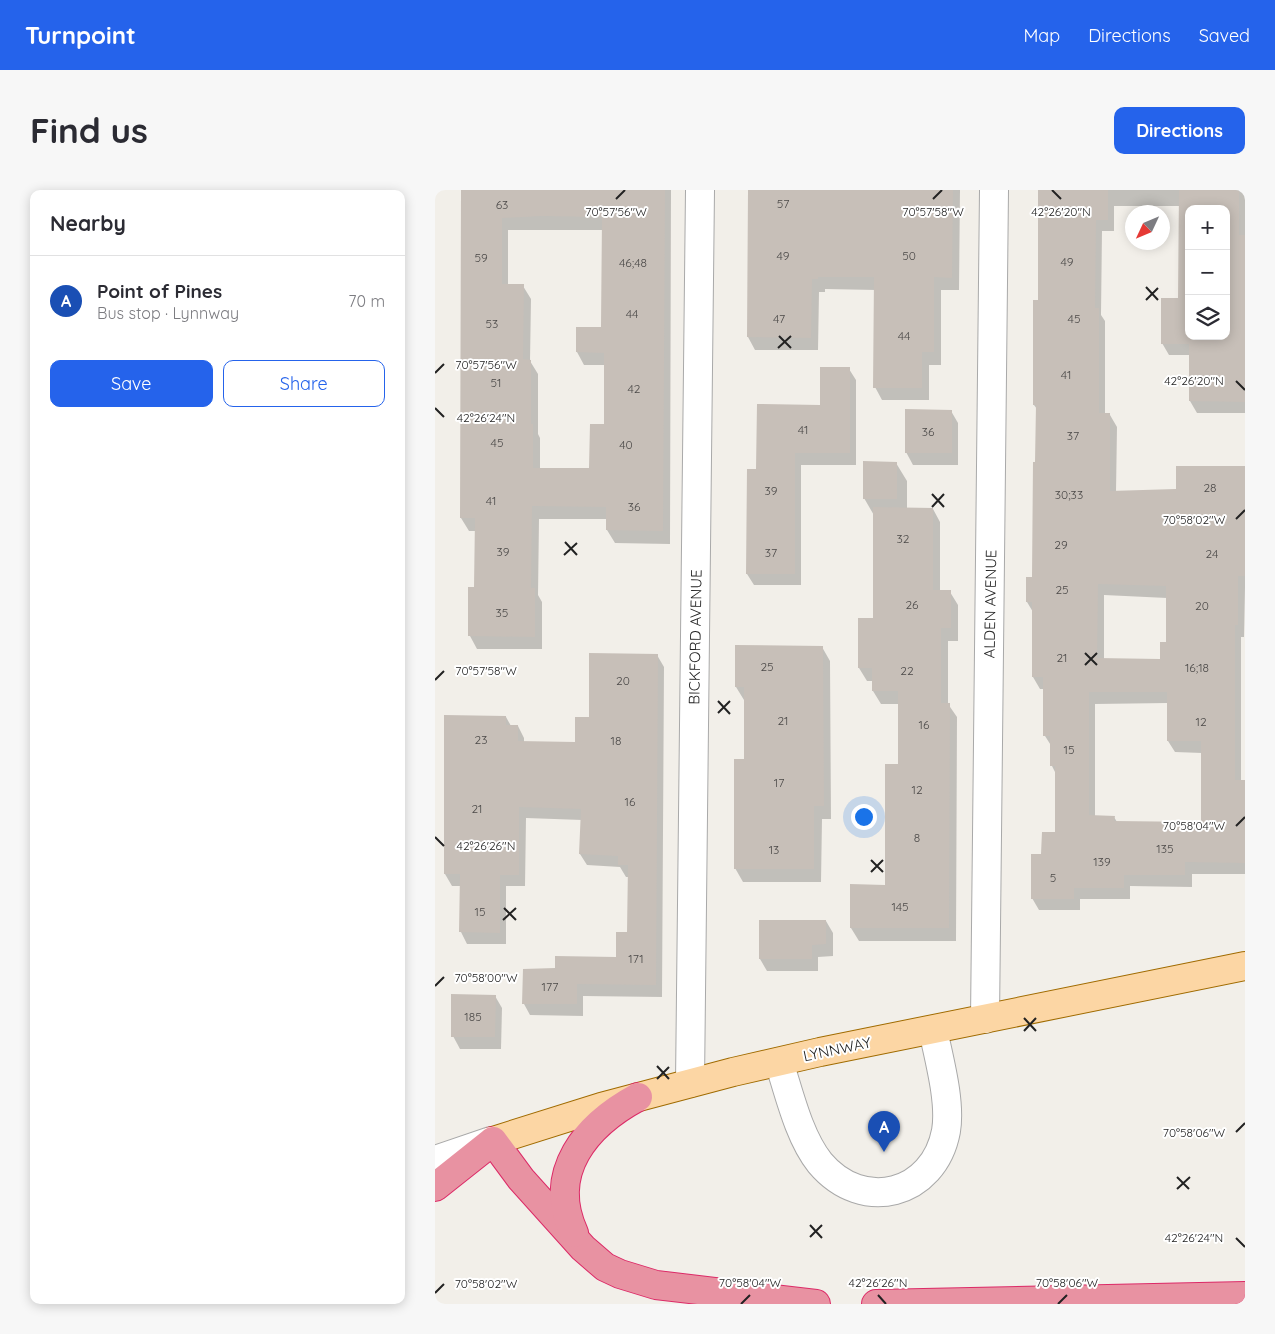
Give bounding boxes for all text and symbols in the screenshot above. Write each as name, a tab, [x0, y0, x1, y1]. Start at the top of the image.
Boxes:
text: Turnpoint	[25, 20, 136, 50]
text: Map	[1023, 24, 1060, 47]
text: Directions	[1088, 24, 1171, 47]
text: Saved	[1199, 24, 1250, 47]
button: Directions	[1114, 107, 1245, 154]
text: Find us	[30, 108, 148, 152]
house number: 57	[777, 196, 789, 211]
house number: 63	[496, 197, 508, 212]
text: 70°57'56"W	[585, 204, 647, 219]
text: 70°57'58"W	[902, 204, 964, 219]
text: 42°26'20"N	[1031, 204, 1091, 219]
north arrow	[1125, 205, 1170, 250]
map controls	[1185, 205, 1230, 340]
button: +	[1185, 205, 1230, 250]
text: Nearby	[50, 210, 126, 236]
house number: 49	[777, 248, 790, 263]
house number: 50	[902, 248, 916, 263]
house number: 59	[474, 250, 488, 265]
button: −	[1185, 250, 1230, 295]
house number: 49	[1061, 254, 1074, 269]
house number: 46;48	[619, 255, 647, 270]
text: Point of Pines	[97, 279, 222, 303]
text: A	[61, 291, 71, 311]
text: 70 m	[348, 291, 385, 311]
button: layers	[1185, 295, 1230, 340]
text: Bus stop · Lynnway	[97, 303, 239, 323]
house number: 44	[626, 306, 638, 321]
house number: 47	[773, 311, 785, 326]
house number: 45	[1068, 311, 1080, 326]
house number: 53	[486, 316, 498, 331]
house number: 44	[898, 328, 910, 343]
text: 70°57'56"W	[455, 357, 517, 372]
button: Save	[50, 360, 213, 407]
button: Share	[223, 360, 385, 407]
house number: 41	[1061, 367, 1071, 382]
text: 42°26'20"N	[1164, 373, 1224, 388]
house number: 51	[491, 375, 501, 390]
house number: 42	[628, 381, 641, 396]
text: 42°26'24"N	[457, 410, 515, 425]
house number: 41	[798, 422, 808, 437]
house number: 36	[922, 424, 935, 439]
house number: 37	[1067, 428, 1079, 443]
house number: 45	[491, 435, 503, 450]
house number: 40	[619, 437, 633, 452]
house number: 28	[1203, 480, 1217, 495]
house number: 39	[765, 483, 778, 498]
house number: 30;33	[1055, 487, 1083, 502]
house number: 41	[486, 493, 496, 508]
house number: 36	[628, 499, 641, 514]
text: 70°58'02"W	[1163, 512, 1226, 527]
house number: 32	[897, 531, 910, 546]
house number: 29	[1054, 537, 1068, 552]
house number: 39	[497, 544, 510, 559]
house number: 37	[765, 545, 777, 560]
house number: 24	[1206, 546, 1218, 561]
street label: ALDEN AVENUE	[980, 549, 1000, 659]
street label: BICKFORD AVENUE	[684, 569, 706, 705]
house number: 25	[1055, 582, 1069, 597]
house number: 26	[905, 597, 919, 612]
house number: 20	[1195, 598, 1209, 613]
house number: 35	[496, 605, 508, 620]
house number: 21	[1056, 650, 1068, 665]
house number: 25	[760, 659, 774, 674]
house number: 16;18	[1185, 660, 1209, 675]
text: 70°57'58"W	[455, 663, 517, 678]
house number: 22	[900, 663, 914, 678]
house number: 20	[616, 673, 630, 688]
house number: 21	[777, 713, 789, 728]
house number: 12	[1195, 714, 1207, 729]
house number: 16	[919, 717, 930, 732]
house number: 23	[475, 732, 487, 747]
house number: 18	[611, 733, 621, 748]
house number: 15	[1064, 742, 1074, 757]
house number: 17	[774, 775, 784, 790]
house number: 12	[911, 782, 923, 797]
house number: 16	[625, 794, 636, 809]
house number: 21	[471, 801, 483, 816]
your location	[851, 804, 877, 830]
text: 70°58'04"W	[1163, 818, 1226, 833]
house number: 8	[914, 830, 920, 845]
text: 42°26'26"N	[457, 838, 515, 853]
house number: 135	[1156, 841, 1174, 856]
house number: 13	[769, 842, 779, 857]
house number: 139	[1093, 854, 1111, 869]
house number: 5	[1050, 870, 1056, 885]
house number: 145	[891, 899, 909, 914]
house number: 15	[475, 904, 485, 919]
house number: 171	[628, 951, 644, 966]
text: 70°58'00"W	[454, 970, 518, 985]
house number: 177	[542, 979, 558, 994]
house number: 185	[464, 1009, 482, 1024]
street label: LYNNWAY	[801, 1032, 873, 1065]
pin: A	[868, 1111, 900, 1152]
text: 70°58'06"W	[1163, 1125, 1226, 1140]
text: 42°26'24"N	[1165, 1230, 1223, 1245]
text: 70°58'04"W	[719, 1275, 782, 1290]
text: 42°26'26"N	[849, 1275, 907, 1290]
text: 70°58'06"W	[1036, 1275, 1099, 1290]
text: 70°58'02"W	[455, 1276, 518, 1291]

